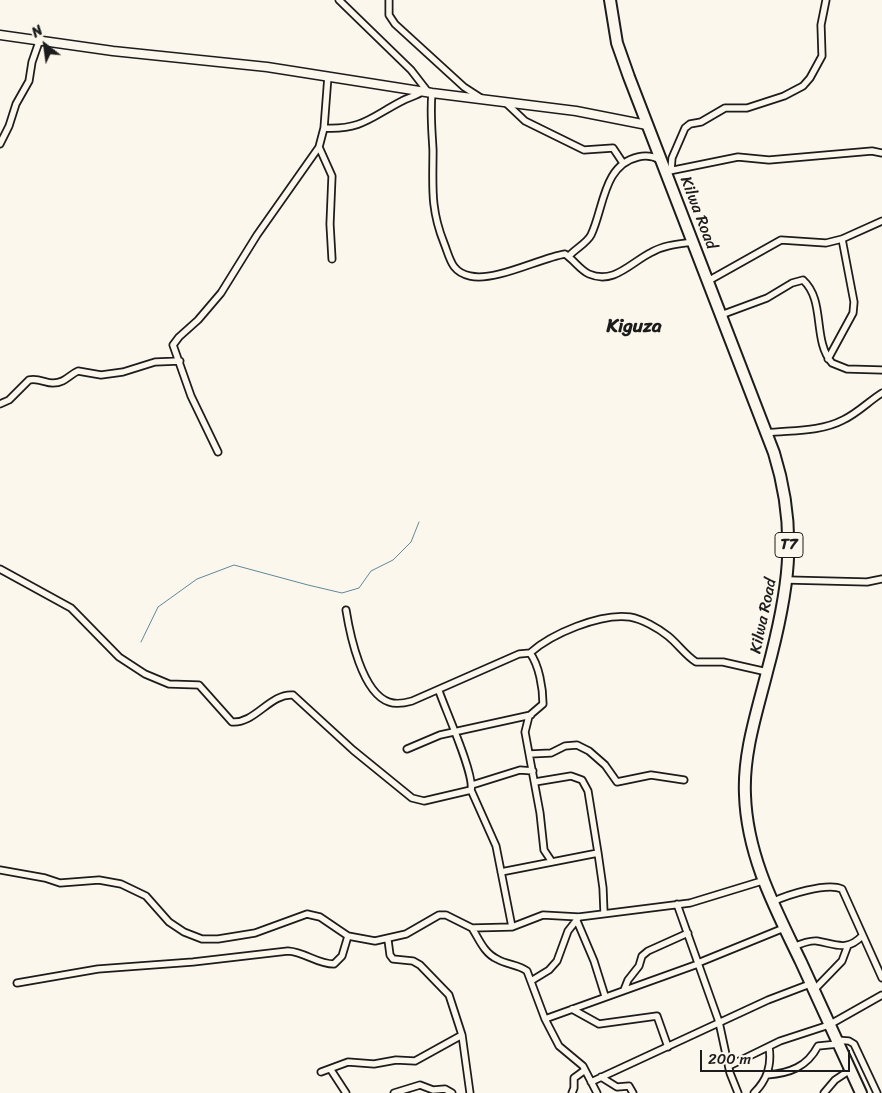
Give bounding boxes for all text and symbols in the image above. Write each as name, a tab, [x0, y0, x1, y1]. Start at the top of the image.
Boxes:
text: N	[27, 18, 48, 45]
north arrow	[20, 20, 70, 70]
street label: Kilwa Road	[675, 174, 721, 252]
district label: Kiguza	[606, 316, 662, 338]
road number: T7	[775, 532, 803, 558]
street label: Kilwa Road	[747, 577, 781, 655]
scale bar	[702, 1040, 852, 1072]
text: 200 m	[708, 1046, 751, 1072]

